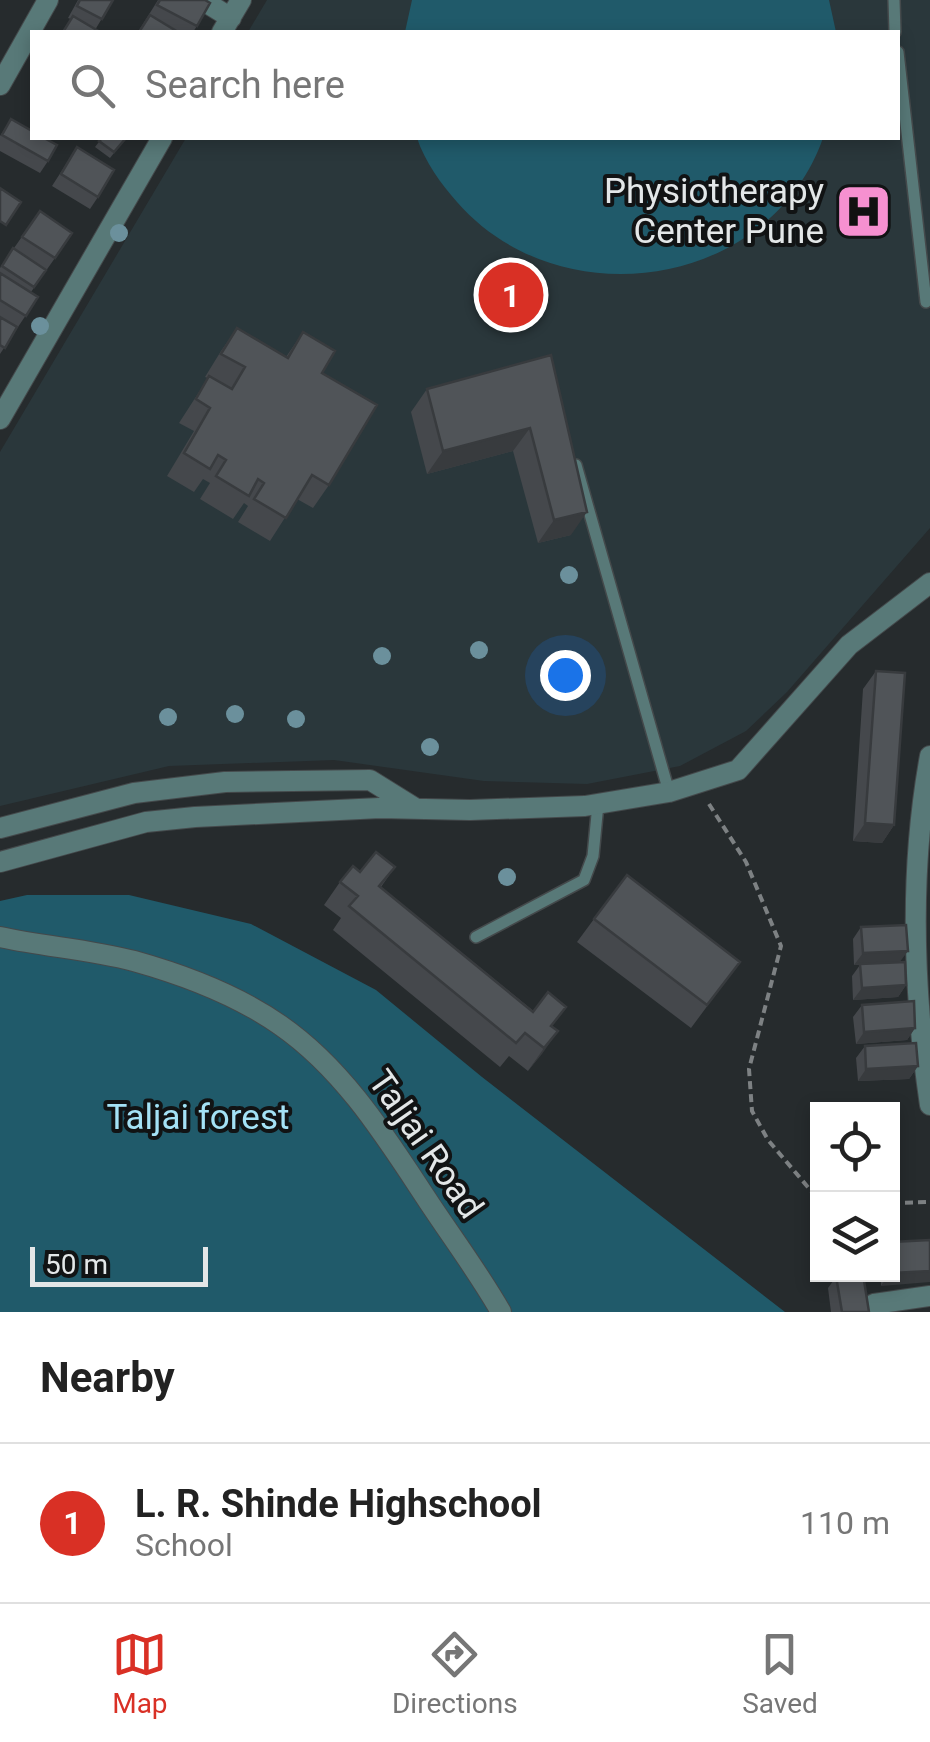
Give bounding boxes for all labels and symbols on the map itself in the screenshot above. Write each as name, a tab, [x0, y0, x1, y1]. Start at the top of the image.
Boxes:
place label: Physiotherapy Center Pune	[604, 171, 824, 252]
hospital icon: Physiotherapy Center Pune	[833, 181, 893, 241]
pin: 1	[478, 258, 544, 332]
your location	[540, 650, 591, 701]
street label: Taljai Road	[360, 1062, 492, 1226]
park label: Taljai forest	[107, 1097, 289, 1138]
scale bar	[30, 1242, 208, 1286]

